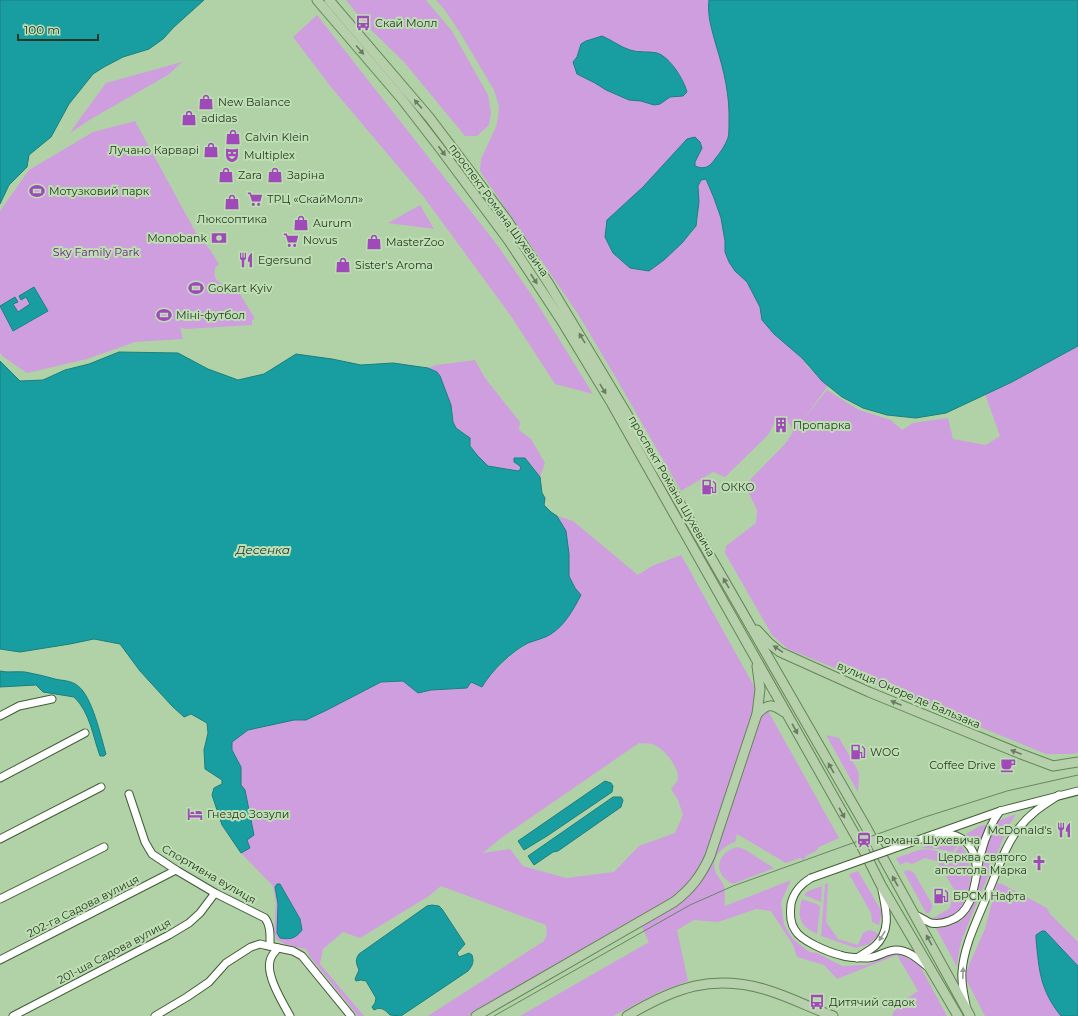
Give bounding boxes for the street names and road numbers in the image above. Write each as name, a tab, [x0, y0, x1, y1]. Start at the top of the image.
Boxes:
street label: проспект Романа Шухевича	[446, 141, 552, 279]
street label: проспект Романа Шухевича	[626, 413, 718, 559]
street label: вулиця Оноре де Бальзака	[835, 658, 983, 732]
street label: Спортивна вулиця	[159, 841, 259, 907]
street label: 202-га Садова вулиця	[25, 872, 141, 940]
street label: 201-ша Садова вулиця	[55, 915, 173, 987]

